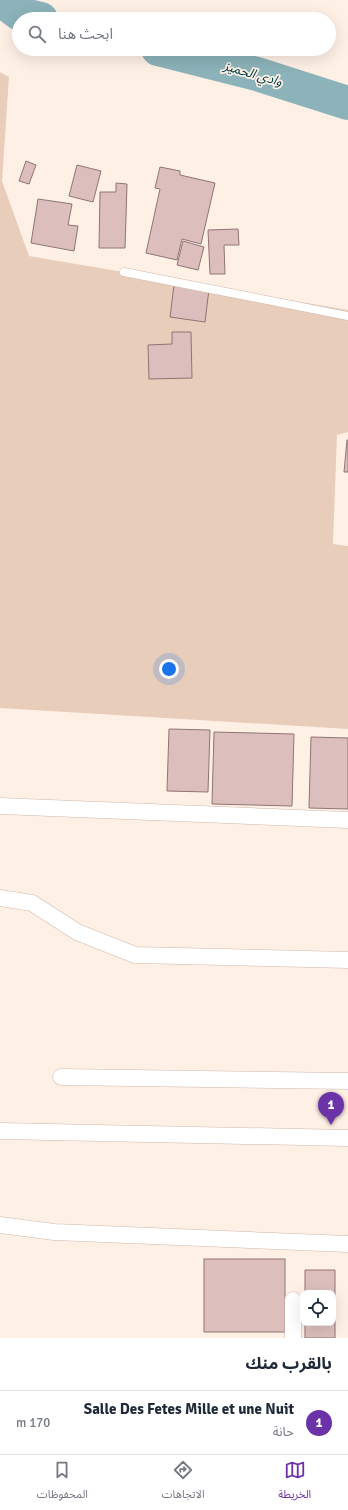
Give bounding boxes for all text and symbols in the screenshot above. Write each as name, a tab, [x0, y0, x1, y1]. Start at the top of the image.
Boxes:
search box	[12, 12, 336, 56]
icon: search	[26, 23, 48, 45]
text: ابحث هنا	[58, 25, 113, 43]
water label: وادي الحميز	[220, 58, 284, 92]
your location	[159, 659, 179, 679]
pin: 1	[318, 1092, 344, 1125]
map controls	[300, 1290, 336, 1326]
button: locate	[300, 1290, 336, 1326]
text: بالقرب منك	[245, 1353, 332, 1374]
text: Salle Des Fetes Mille et une Nuit	[84, 1400, 294, 1418]
text: 170 m	[16, 1415, 50, 1431]
text: 1	[315, 1415, 323, 1431]
text: حانة	[273, 1424, 294, 1440]
tab: المحفوظات	[37, 1459, 88, 1506]
tab: الاتجاهات	[162, 1459, 205, 1506]
tab: الخريطة	[278, 1459, 311, 1506]

